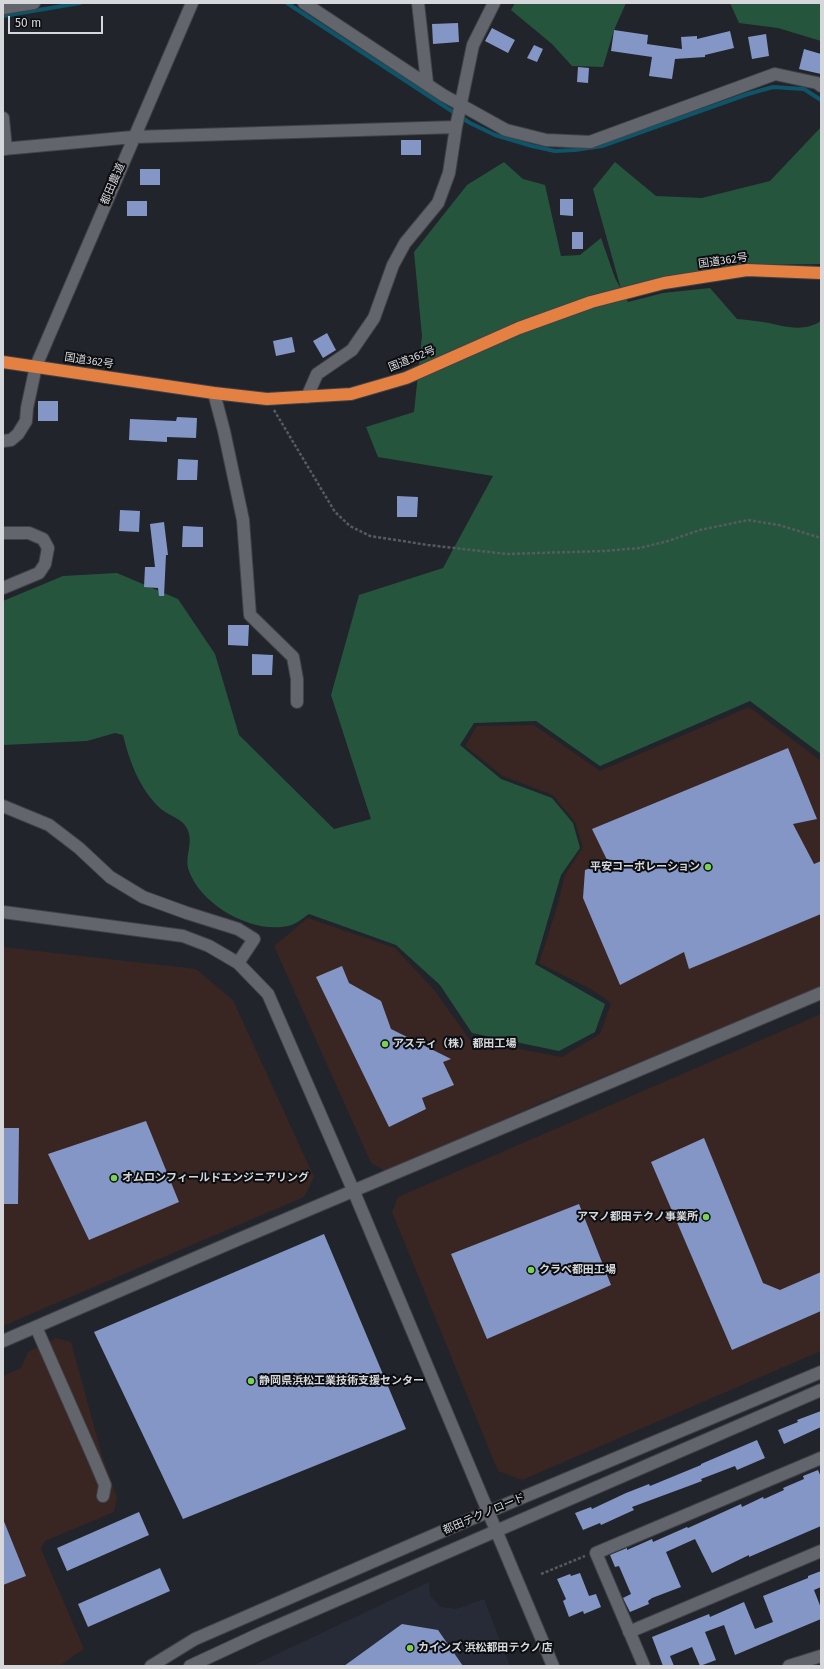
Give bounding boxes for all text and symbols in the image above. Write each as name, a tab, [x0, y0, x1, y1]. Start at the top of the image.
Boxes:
scale bar	[10, 8, 105, 34]
text: 50 m	[15, 16, 41, 30]
street label: 都田農道	[98, 161, 128, 207]
street label: 国道362号	[697, 251, 749, 271]
street label: 国道362号	[387, 344, 437, 374]
street label: 国道362号	[63, 351, 115, 371]
place label: 平安コーポレーション	[590, 860, 700, 874]
marker: 平安コーポレーション	[703, 862, 713, 872]
place label: アスティ（株） 都田工場	[393, 1037, 517, 1051]
marker: アスティ（株） 都田工場	[380, 1039, 390, 1049]
place label: オムロンフィールドエンジニアリング	[122, 1171, 309, 1185]
marker: オムロンフィールドエンジニアリング	[109, 1173, 119, 1183]
place label: アマノ都田テクノ事業所	[577, 1210, 698, 1224]
marker: アマノ都田テクノ事業所	[701, 1212, 711, 1222]
place label: クラベ都田工場	[539, 1263, 616, 1277]
marker: クラベ都田工場	[526, 1265, 536, 1275]
place label: 静岡県浜松工業技術支援センター	[259, 1374, 424, 1388]
marker: 静岡県浜松工業技術支援センター	[246, 1376, 256, 1386]
street label: 都田テクノロード	[441, 1491, 527, 1537]
place label: カインズ 浜松都田テクノ店	[418, 1641, 553, 1655]
marker: カインズ 浜松都田テクノ店	[405, 1643, 415, 1653]

